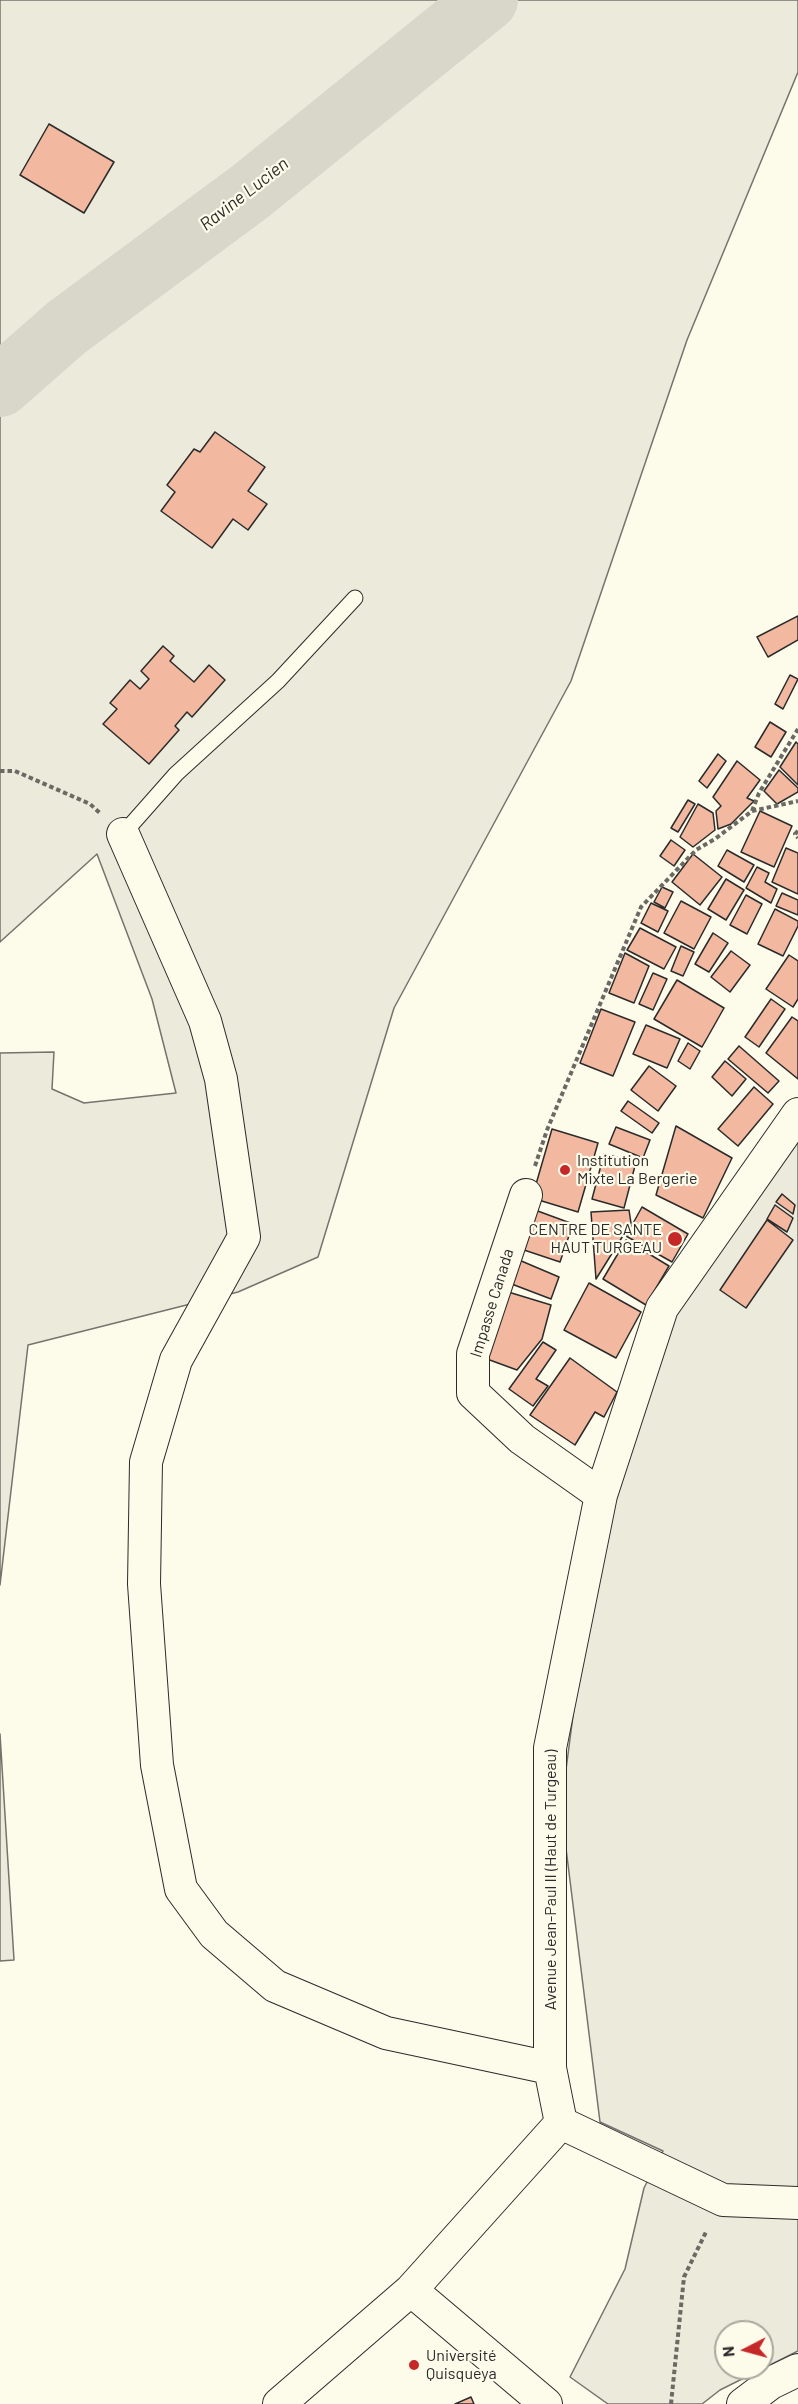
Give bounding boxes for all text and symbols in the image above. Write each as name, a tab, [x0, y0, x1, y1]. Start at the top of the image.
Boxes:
water label: Ravine Lucien	[195, 153, 293, 235]
place label: Institution Mixte La Bergerie	[577, 1151, 698, 1189]
marker: Institution Mixte La Bergerie	[558, 1163, 572, 1177]
place label: CENTRE DE SANTE HAUT TURGEAU	[529, 1220, 662, 1258]
marker: CENTRE DE SANTE HAUT TURGEAU	[666, 1230, 684, 1248]
street label: Impasse Canada	[466, 1246, 518, 1360]
street label: Avenue Jean-Paul II (Haut de Turgeau)	[541, 1750, 561, 2010]
north arrow	[714, 2320, 774, 2380]
text: N	[718, 2345, 738, 2358]
place label: Université Quisqueya	[426, 2346, 497, 2384]
marker: Université Quisqueya	[407, 2358, 421, 2372]

